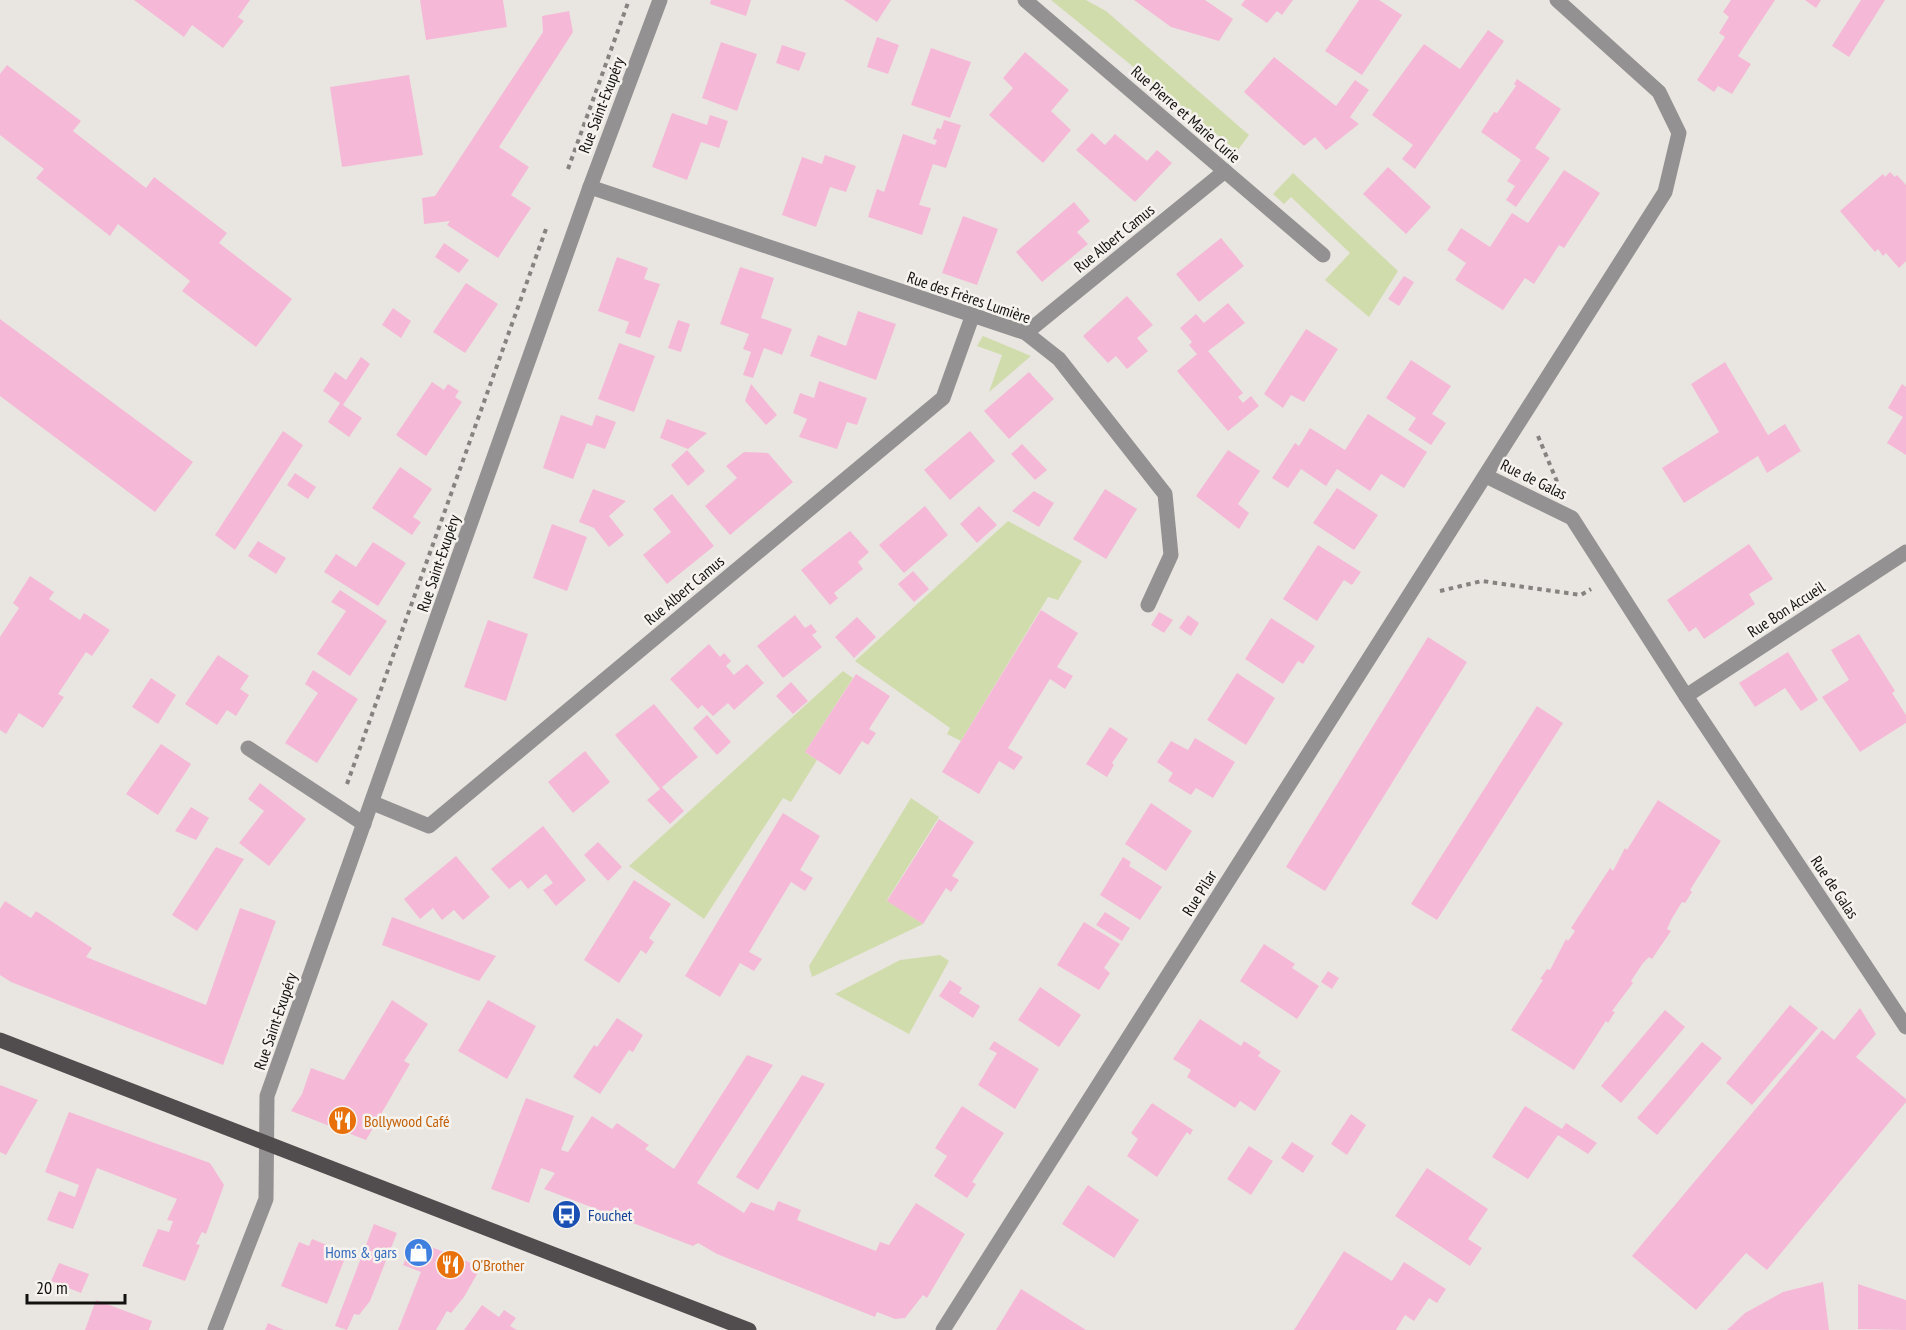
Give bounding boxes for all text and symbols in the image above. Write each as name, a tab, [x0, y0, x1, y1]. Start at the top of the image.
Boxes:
street label: Rue Saint-Exupéry	[573, 54, 629, 156]
street label: Rue Pierre et Marie Curie	[1127, 61, 1245, 167]
street label: Rue Albert Camus	[1070, 199, 1158, 277]
street label: Rue des Frères Lumière	[905, 267, 1033, 327]
street label: Rue de Galas	[1498, 454, 1570, 504]
street label: Rue Saint-Exupéry	[412, 512, 464, 614]
street label: Rue Albert Camus	[640, 551, 728, 629]
street label: Rue Bon Accueil	[1744, 576, 1829, 641]
street label: Rue de Galas	[1807, 852, 1863, 922]
street label: Rue Pilar	[1177, 866, 1221, 919]
street label: Rue Saint-Exupéry	[249, 970, 301, 1072]
restaurant icon: Bollywood Café	[327, 1105, 359, 1137]
place label: Bollywood Café	[364, 1111, 450, 1131]
bus stop icon: Fouchet	[551, 1199, 583, 1231]
place label: Fouchet	[588, 1205, 633, 1225]
shop icon: Homs & gars	[402, 1236, 434, 1268]
place label: Homs & gars	[325, 1242, 397, 1262]
restaurant icon: O'Brother	[435, 1249, 467, 1281]
place label: O'Brother	[472, 1255, 525, 1275]
scale bar	[27, 1267, 124, 1305]
text: 20 m	[36, 1276, 68, 1299]

